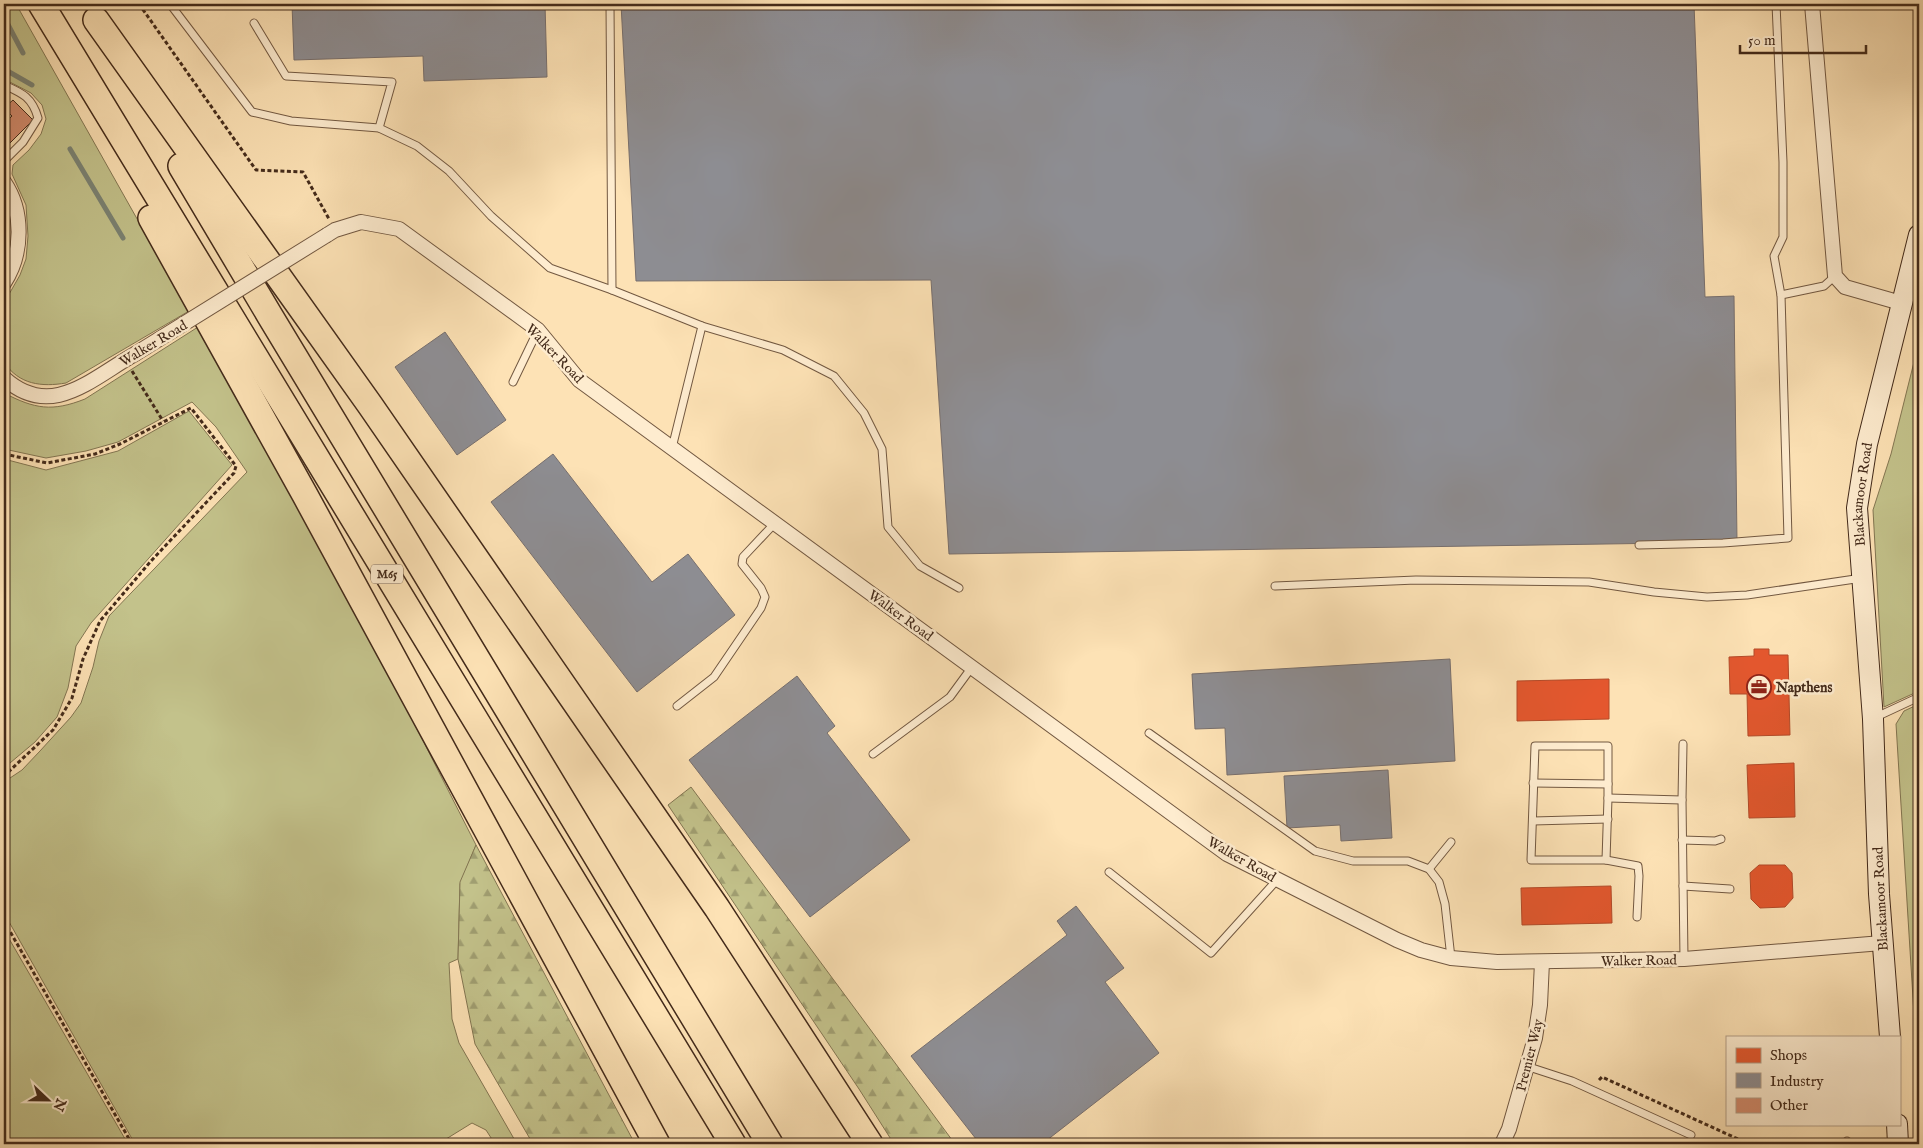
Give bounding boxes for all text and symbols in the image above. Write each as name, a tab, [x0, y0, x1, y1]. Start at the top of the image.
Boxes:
scale bar	[1740, 22, 1867, 54]
text: 50 m	[1748, 31, 1776, 50]
street label: Walker Road	[116, 316, 191, 371]
street label: Walker Road	[521, 320, 588, 388]
street label: Blackamoor Road	[1849, 441, 1877, 547]
road number: M65	[371, 564, 403, 584]
street label: Walker Road	[864, 586, 937, 646]
office icon: Napthens	[1746, 674, 1772, 700]
place label: Napthens	[1775, 679, 1832, 697]
street label: Walker Road	[1204, 833, 1279, 887]
street label: Blackamoor Road	[1869, 846, 1893, 952]
street label: Walker Road	[1601, 951, 1678, 971]
street label: Premier Way	[1512, 1017, 1548, 1093]
legend	[1726, 1036, 1900, 1126]
text: Shops	[1770, 1046, 1807, 1065]
text: Industry	[1770, 1072, 1824, 1091]
north arrow	[22, 1076, 72, 1126]
text: N	[49, 1095, 70, 1113]
text: Other	[1770, 1096, 1808, 1115]

